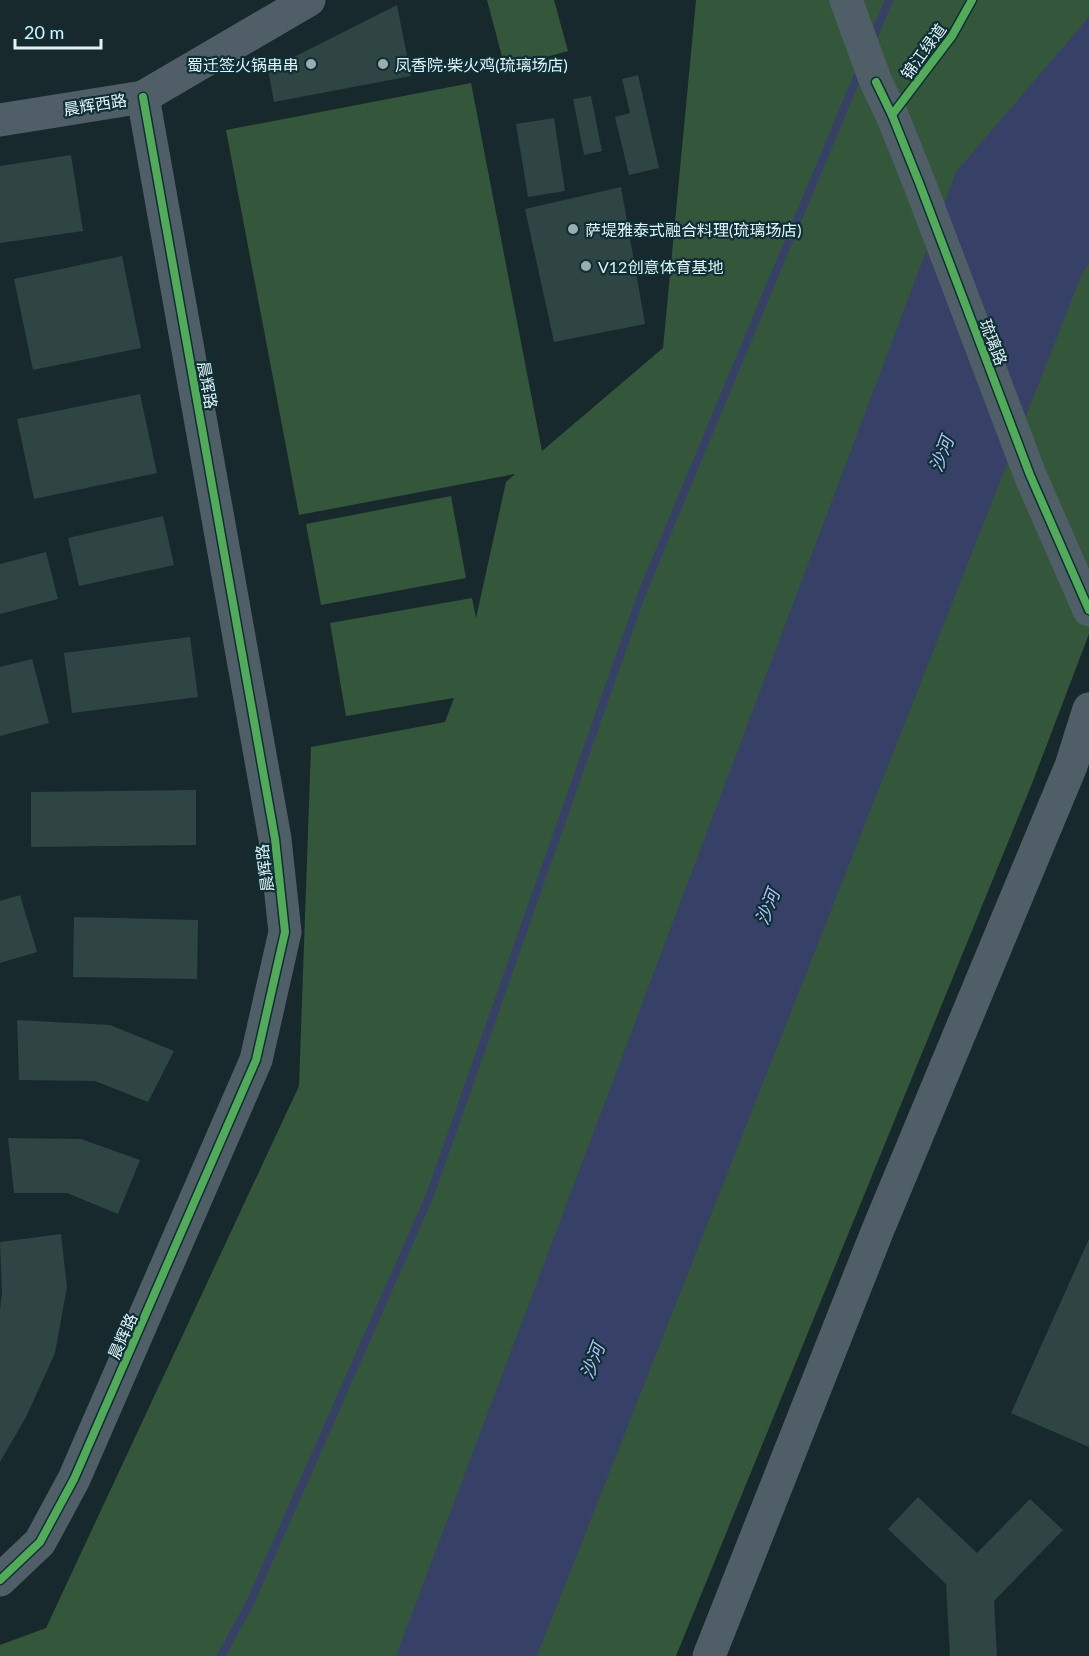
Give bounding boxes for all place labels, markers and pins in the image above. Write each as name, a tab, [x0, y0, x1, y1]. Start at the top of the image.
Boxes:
place label: 蜀迁签火锅串串	[187, 55, 299, 74]
place label: 凤香院·柴火鸡(琉璃场店)	[395, 55, 568, 74]
marker: 蜀迁签火锅串串	[304, 57, 318, 71]
marker: 凤香院·柴火鸡(琉璃场店)	[376, 57, 390, 71]
place label: 萨堤雅泰式融合料理(琉璃场店)	[585, 220, 802, 239]
marker: 萨堤雅泰式融合料理(琉璃场店)	[566, 222, 580, 236]
place label: V12创意体育基地	[598, 257, 723, 276]
marker: V12创意体育基地	[579, 259, 593, 273]

